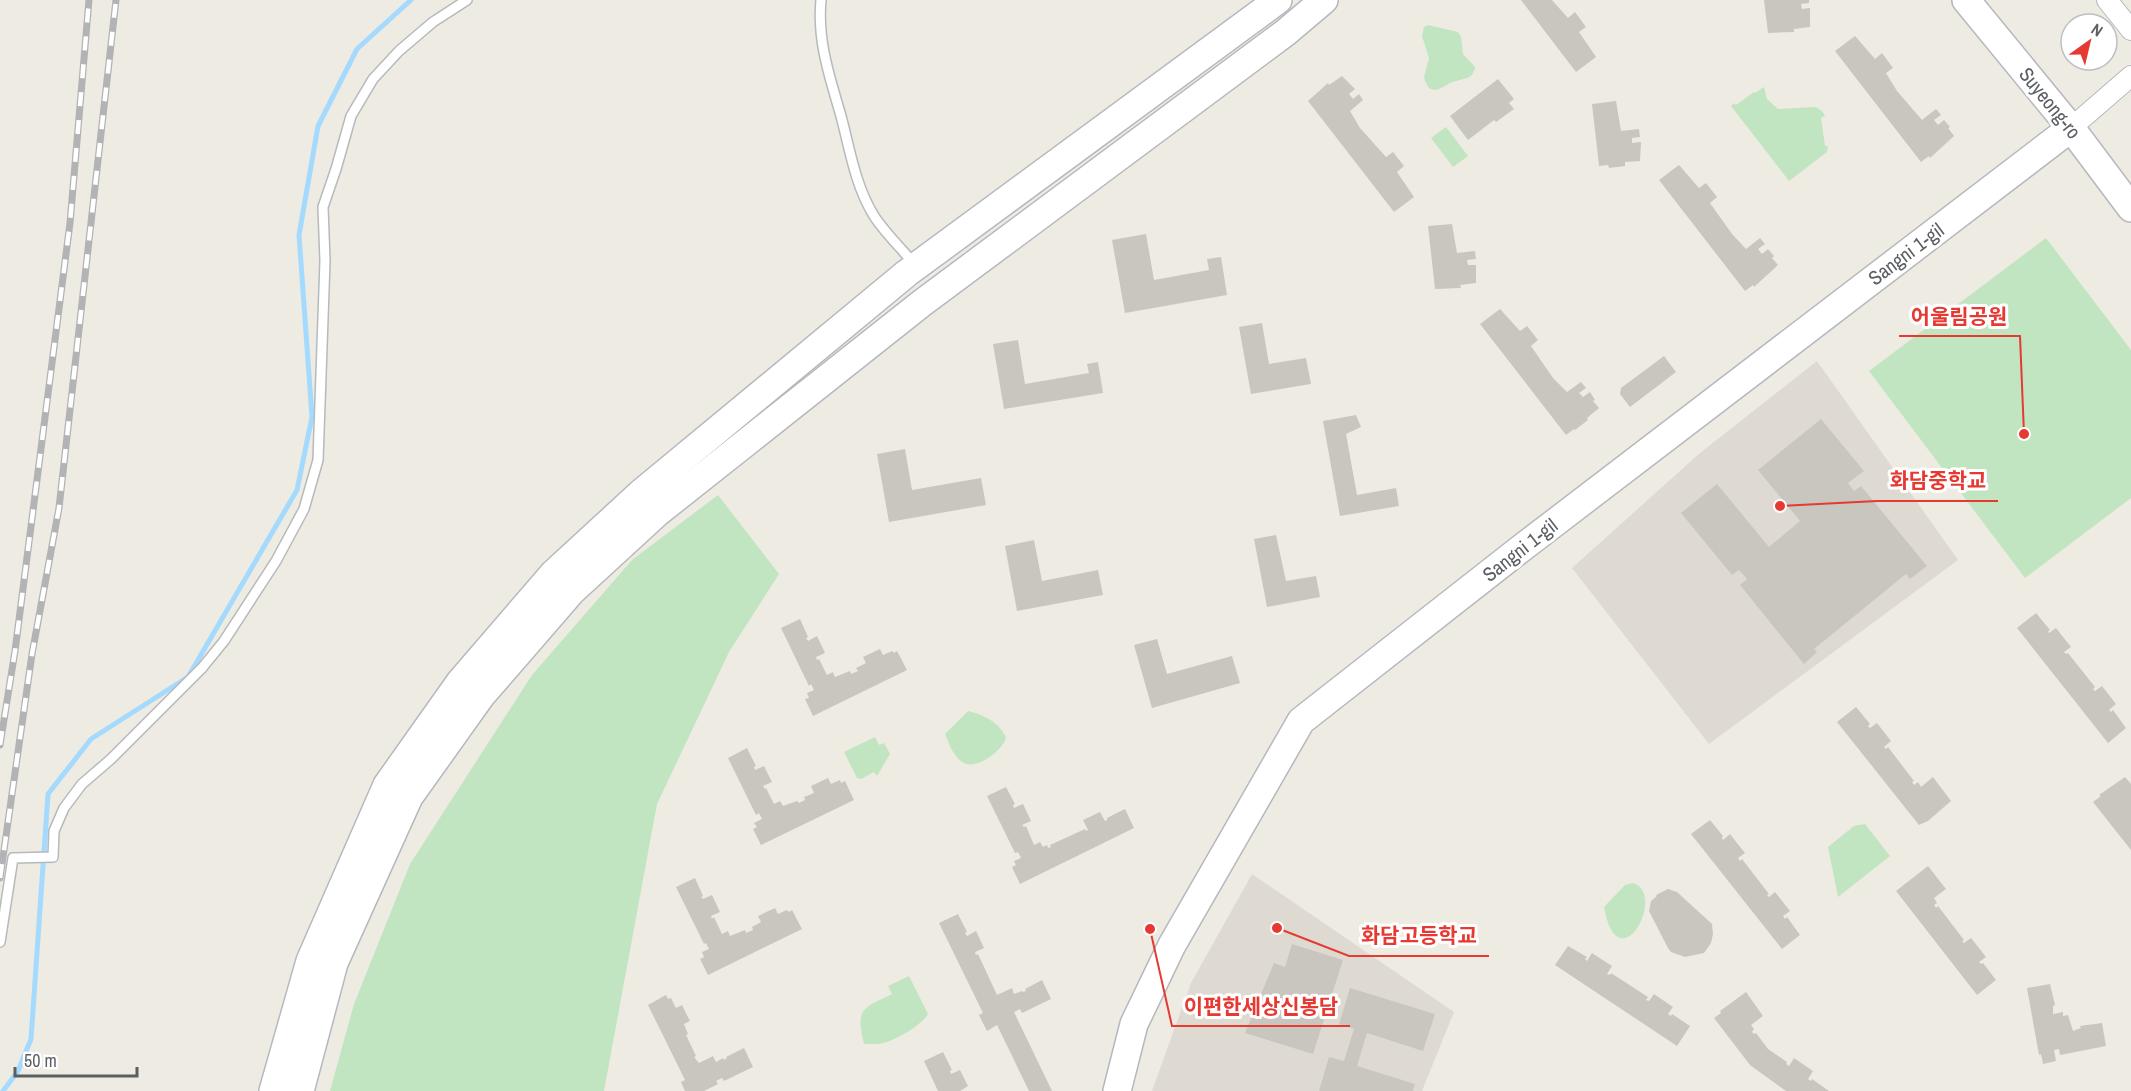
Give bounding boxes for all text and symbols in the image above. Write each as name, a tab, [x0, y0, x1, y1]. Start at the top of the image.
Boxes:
north arrow	[2059, 12, 2119, 72]
text: N	[2087, 18, 2107, 41]
street label: Suyeong-ro	[2013, 61, 2088, 144]
street label: Sangni 1-gil	[1862, 216, 1949, 291]
callout: 어울림공원	[1899, 297, 2020, 336]
text: 어울림공원	[1911, 302, 2007, 331]
callout: 화담중학교	[1877, 462, 1998, 501]
text: 화담중학교	[1890, 466, 1986, 495]
street label: Sangni 1-gil	[1477, 512, 1563, 587]
callout: 화담고등학교	[1349, 917, 1489, 956]
text: 화담고등학교	[1361, 921, 1477, 950]
callout: 이편한세상신봉담	[1172, 987, 1350, 1026]
text: 이편한세상신봉담	[1184, 992, 1338, 1021]
scale bar	[15, 1040, 136, 1078]
text: 50 m	[24, 1048, 57, 1073]

